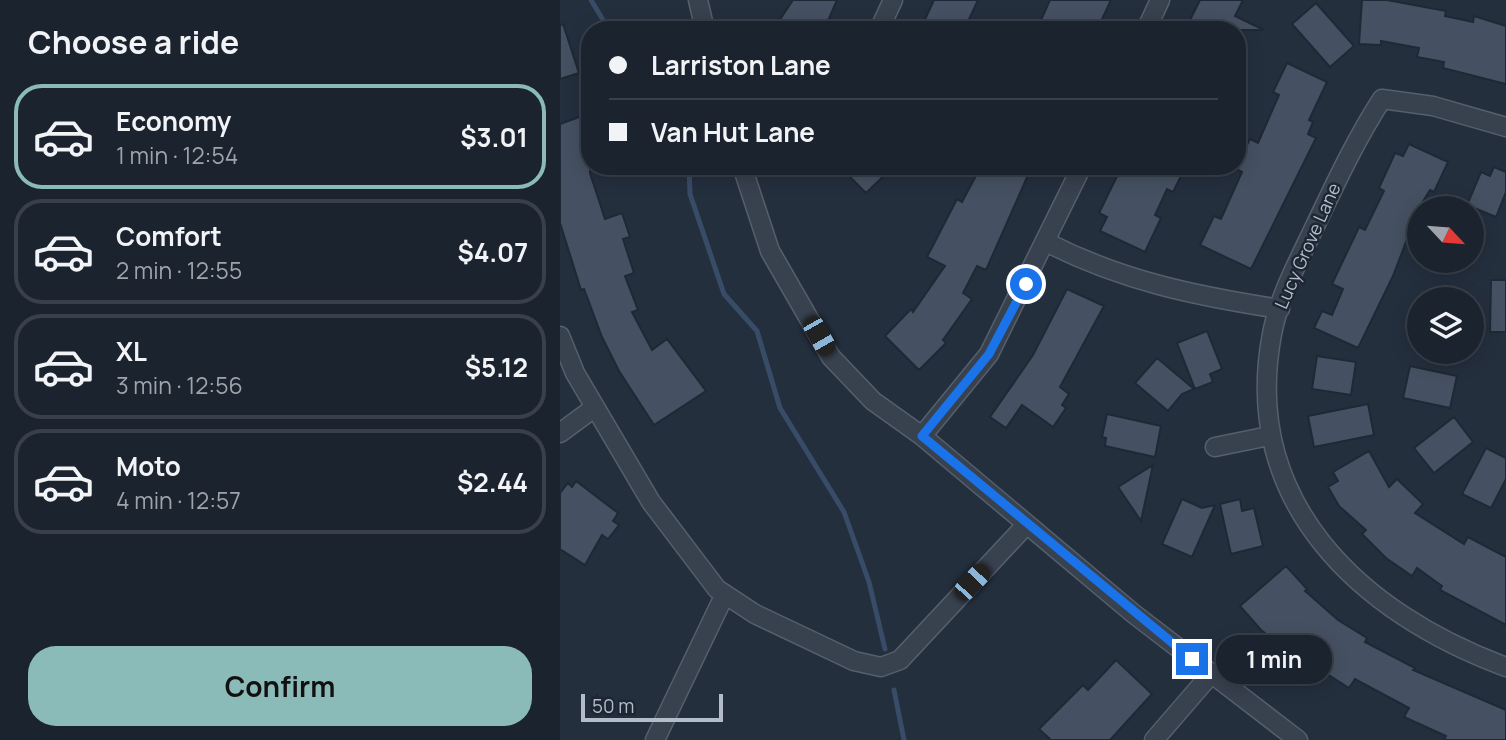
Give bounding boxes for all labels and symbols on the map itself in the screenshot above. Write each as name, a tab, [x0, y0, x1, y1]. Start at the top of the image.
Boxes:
street label: Lucy Grove Lane	[1269, 179, 1346, 312]
north arrow	[1407, 196, 1484, 273]
route start	[1010, 268, 1042, 300]
car	[800, 313, 839, 359]
car	[950, 559, 995, 605]
callout: 1 min	[1216, 634, 1332, 684]
route end	[1176, 643, 1208, 675]
scale bar	[581, 691, 723, 723]

